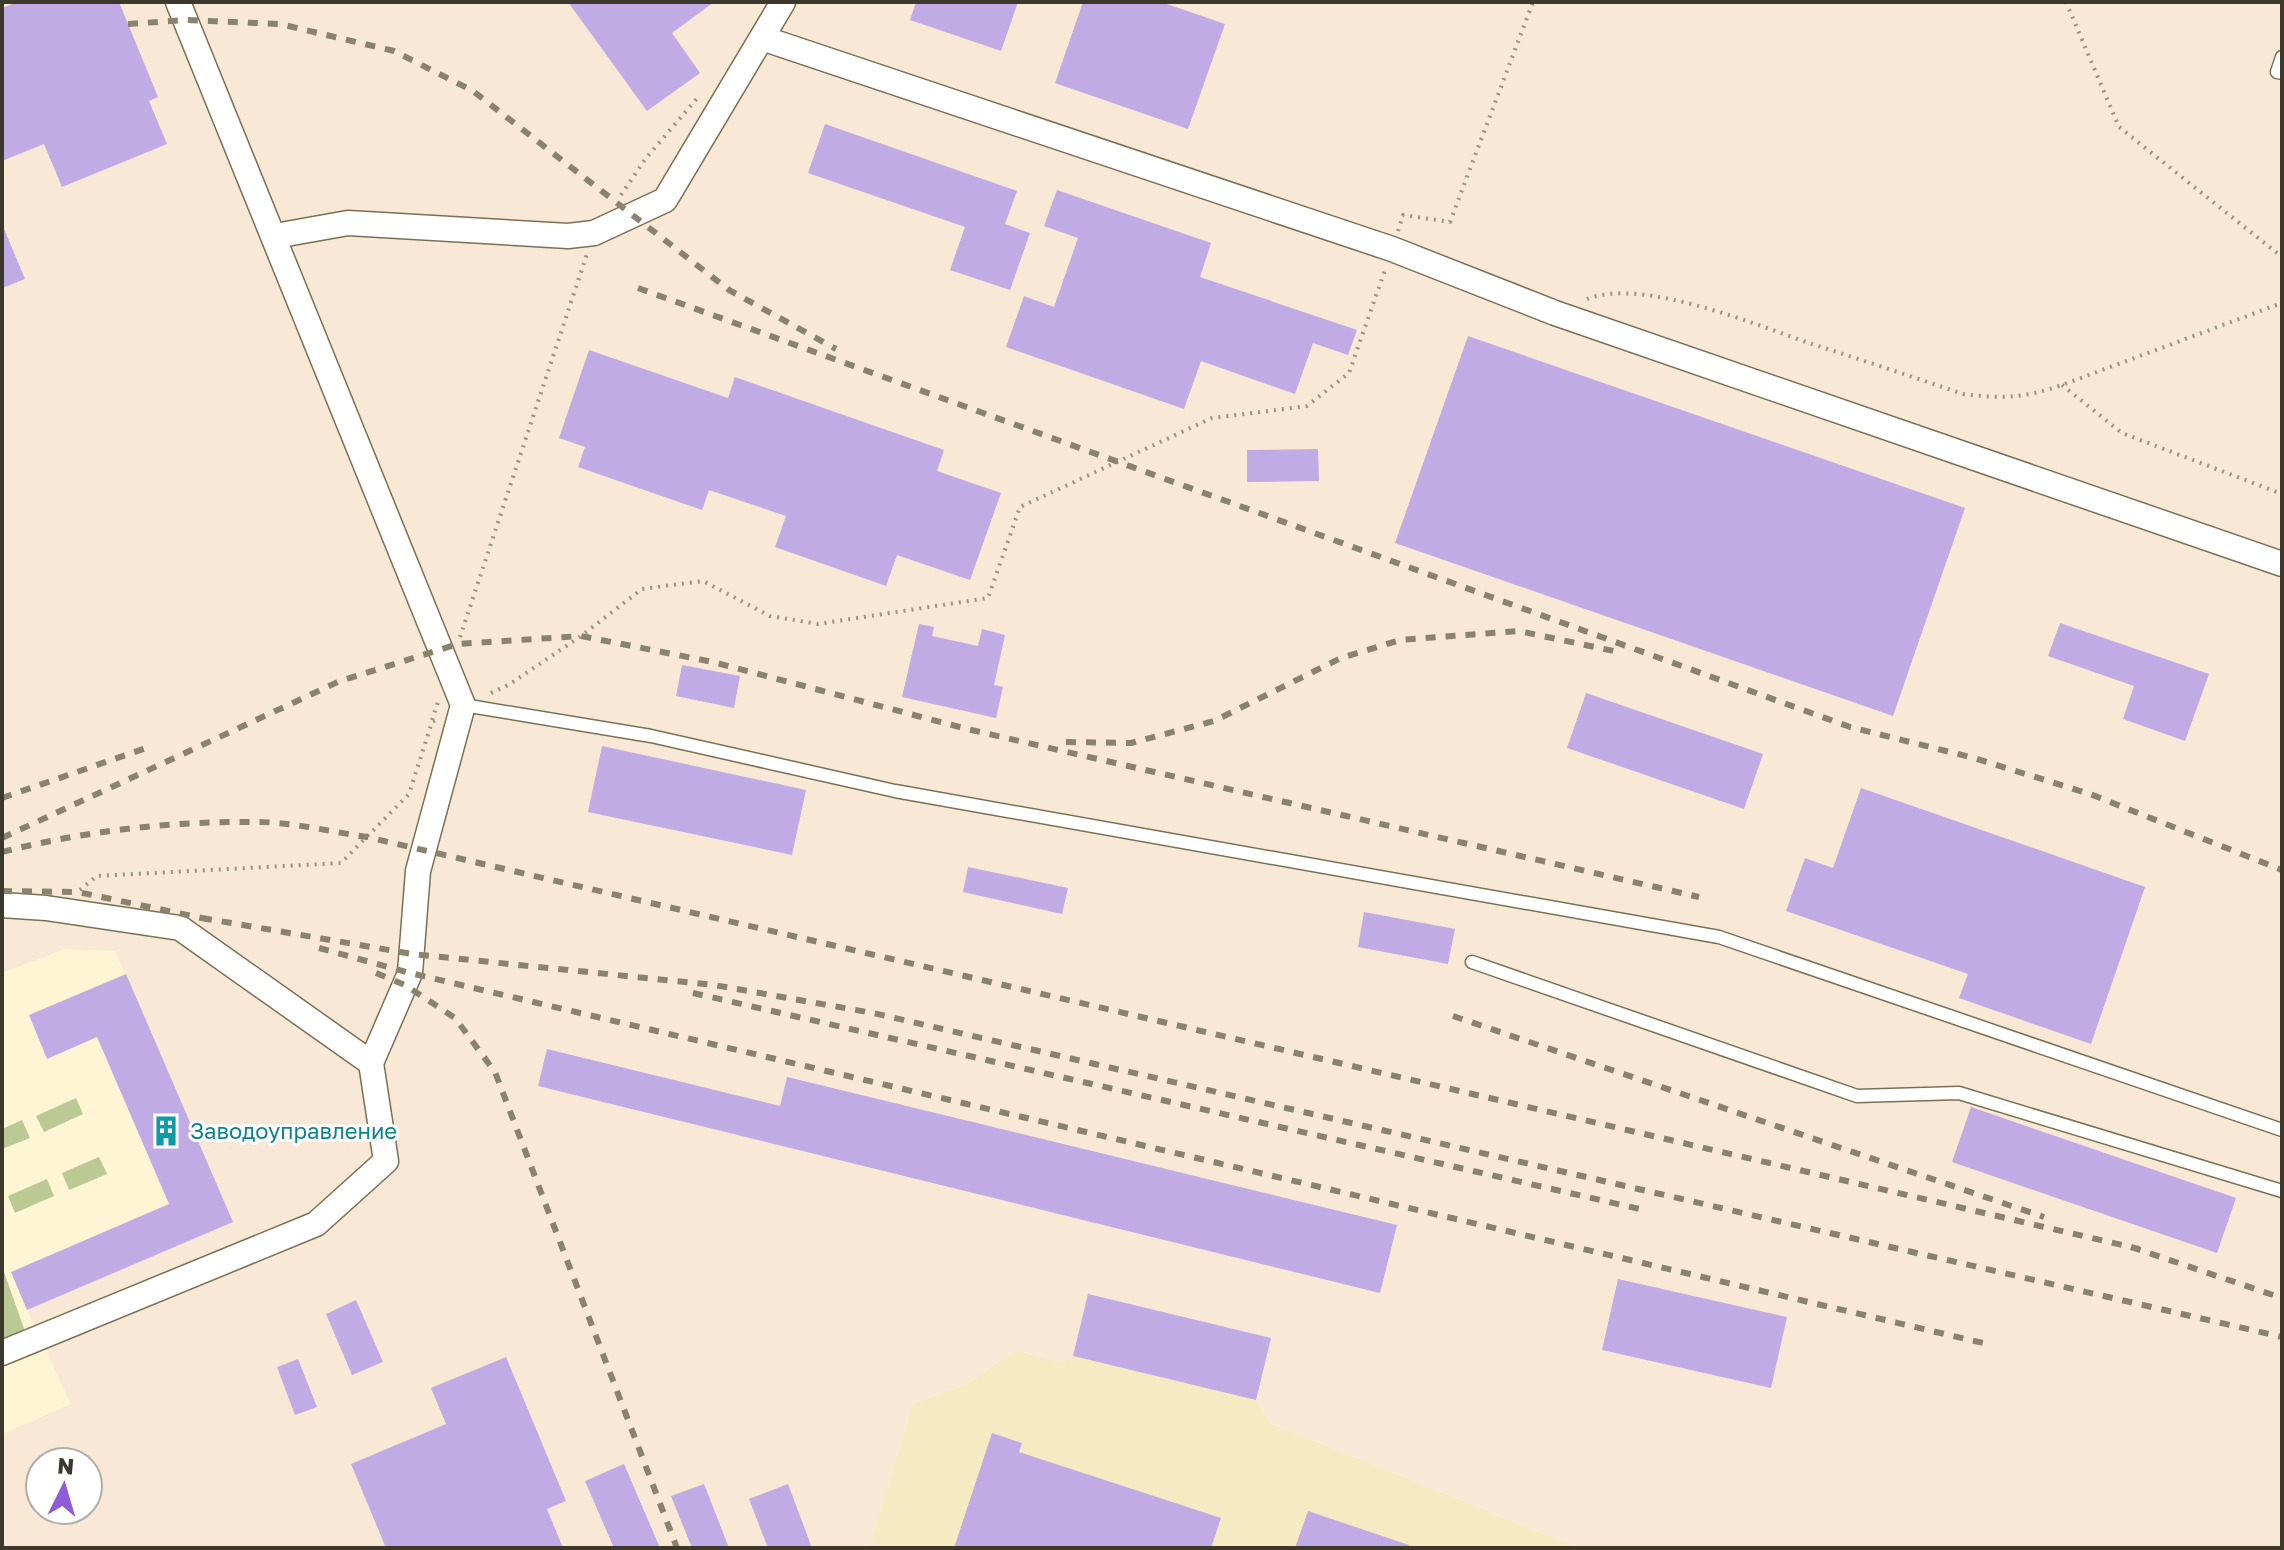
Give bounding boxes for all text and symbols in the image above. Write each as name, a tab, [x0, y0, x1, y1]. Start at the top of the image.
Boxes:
building icon: Заводоуправление	[149, 1114, 183, 1148]
place label: Заводоуправление	[190, 1117, 397, 1144]
north arrow	[24, 1446, 104, 1526]
text: N	[56, 1451, 75, 1480]

